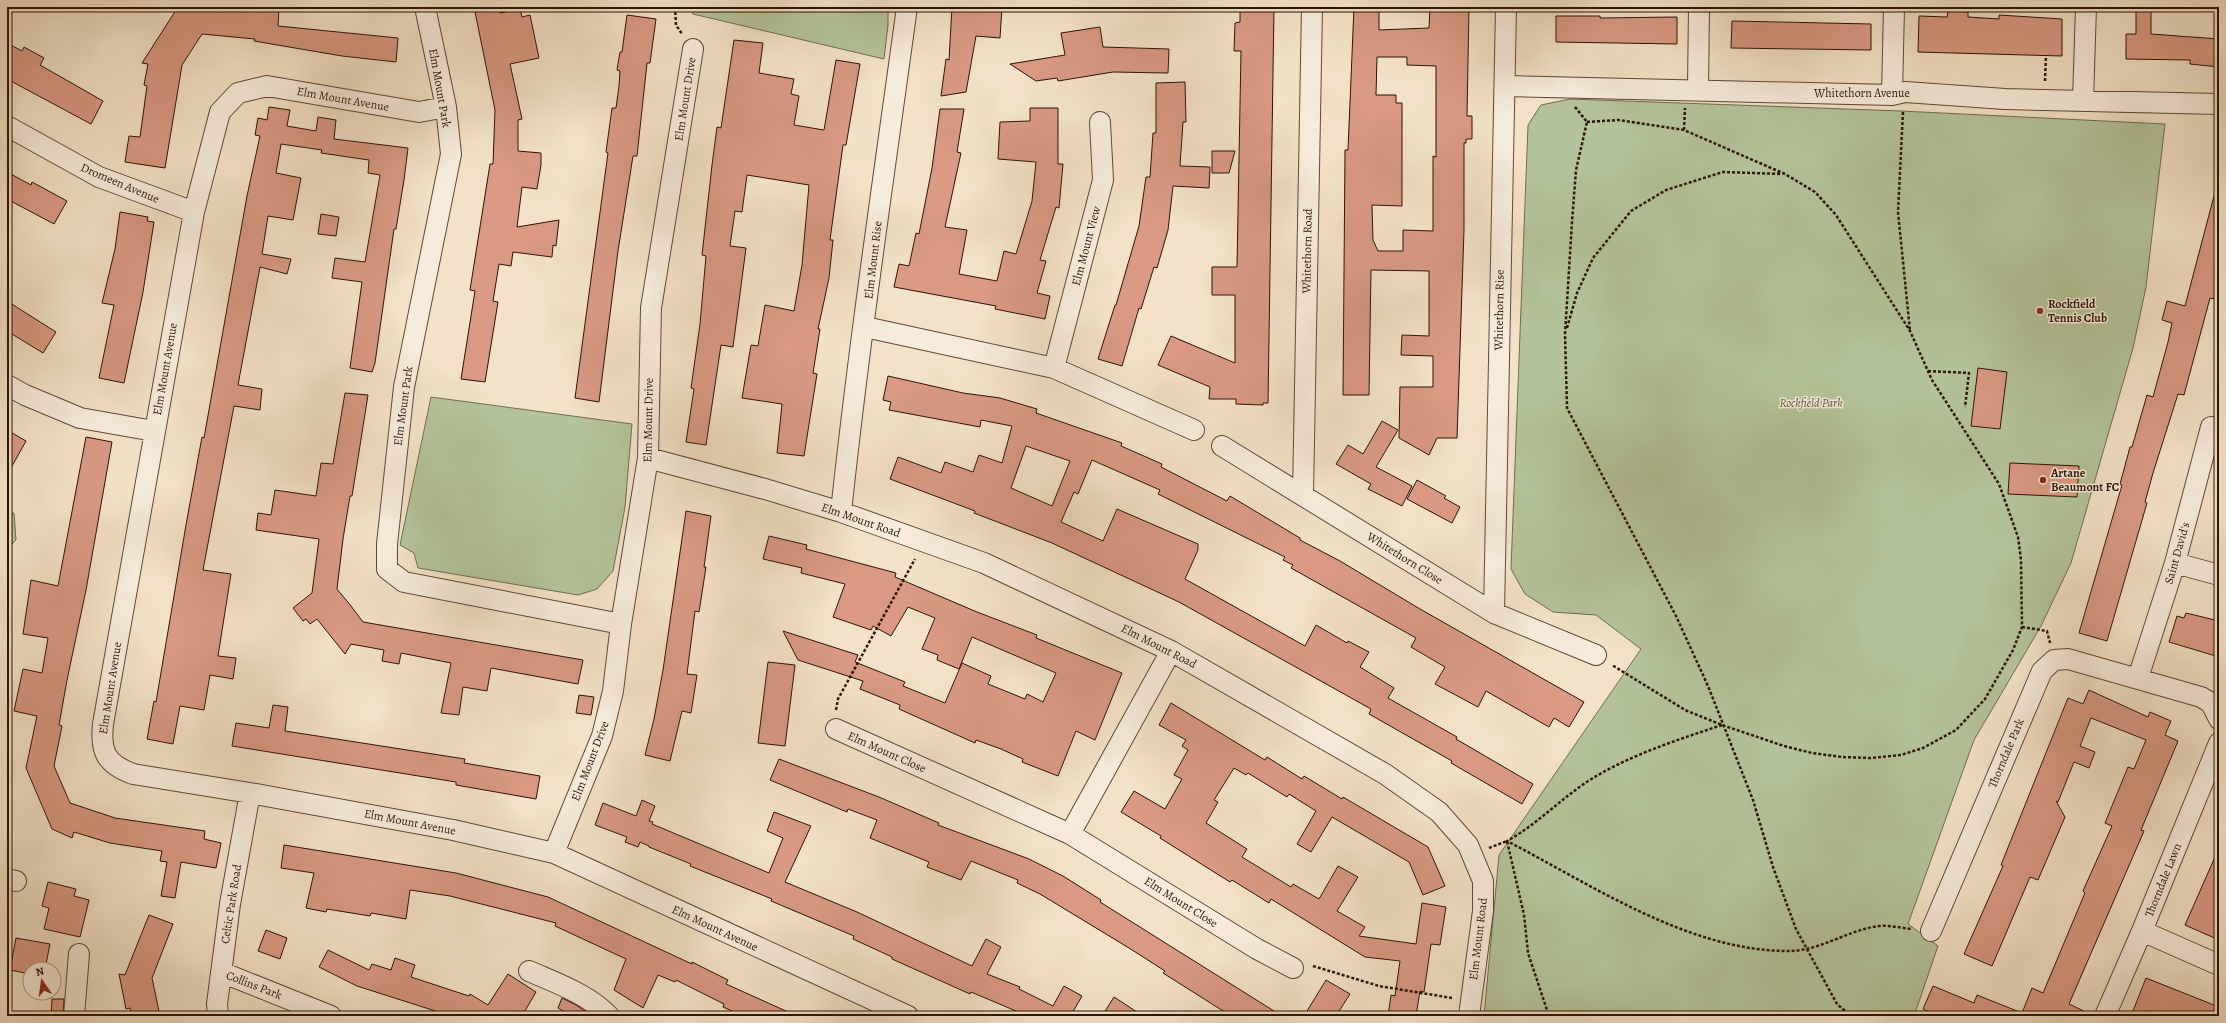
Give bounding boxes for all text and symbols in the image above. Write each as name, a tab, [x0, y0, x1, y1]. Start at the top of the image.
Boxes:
street label: Elm Mount Park	[425, 47, 455, 129]
street label: Elm Mount Drive	[670, 56, 700, 142]
street label: Elm Mount Avenue	[296, 83, 390, 115]
street label: Whitethorn Avenue	[1813, 85, 1910, 101]
street label: Dromeen Avenue	[78, 159, 162, 207]
street label: Elm Mount View	[1068, 204, 1104, 288]
street label: Whitethorn Road	[1298, 208, 1316, 295]
street label: Elm Mount Rise	[860, 220, 886, 300]
street label: Whitethorn Rise	[1490, 269, 1508, 352]
place label: Rockfield Tennis Club	[2048, 296, 2107, 326]
marker: Rockfield Tennis Club	[2035, 306, 2045, 316]
street label: Elm Mount Avenue	[149, 322, 181, 416]
street label: Elm Mount Park	[389, 365, 417, 447]
street label: Elm Mount Drive	[639, 378, 657, 462]
park label: Rockfield Park	[1780, 395, 1843, 411]
place label: Artane Beaumont FC	[2050, 465, 2119, 495]
marker: Artane Beaumont FC	[2038, 475, 2048, 485]
street label: Elm Mount Road	[819, 499, 903, 541]
street label: Saint David's	[2161, 520, 2194, 586]
street label: Whitethorn Close	[1363, 528, 1446, 588]
street label: Elm Mount Road	[1119, 620, 1200, 672]
street label: Elm Mount Avenue	[95, 641, 125, 735]
street label: Thorndale Park	[1984, 716, 2028, 790]
street label: Elm Mount Drive	[567, 719, 613, 803]
street label: Elm Mount Close	[845, 728, 929, 776]
street label: Elm Mount Avenue	[363, 805, 457, 839]
street label: Thorndale Lawn	[2141, 840, 2185, 919]
street label: Celtic Park Road	[217, 863, 245, 945]
street label: Elm Mount Close	[1141, 873, 1221, 931]
street label: Elm Mount Road	[1465, 896, 1491, 981]
street label: Elm Mount Avenue	[669, 901, 761, 955]
north arrow	[22, 961, 62, 1001]
text: N	[34, 964, 45, 980]
street label: Collins Park	[224, 967, 284, 1003]

